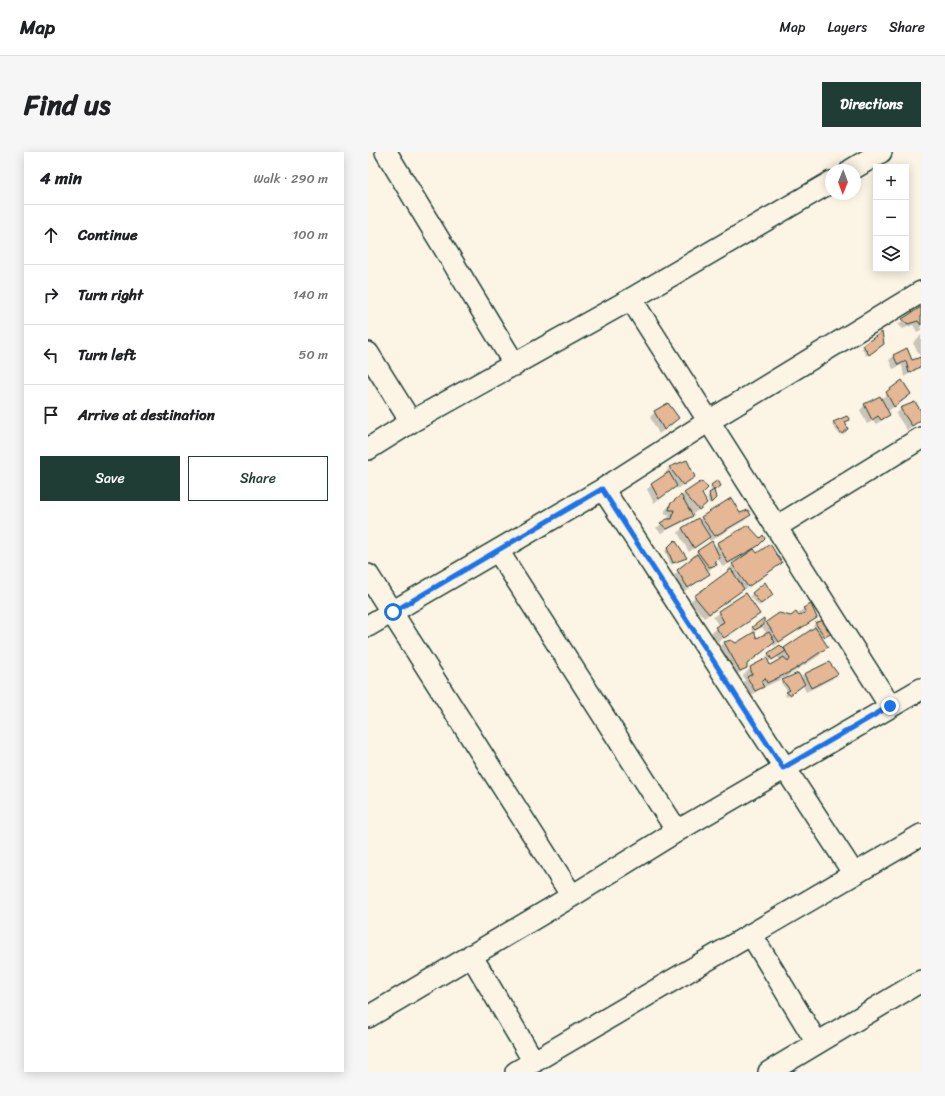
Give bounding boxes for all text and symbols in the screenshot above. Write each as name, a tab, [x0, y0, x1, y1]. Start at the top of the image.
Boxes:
text: Map	[20, 11, 55, 44]
text: Map	[780, 15, 805, 40]
text: Layers	[827, 15, 867, 40]
text: Share	[889, 15, 925, 40]
text: Find us	[24, 80, 111, 129]
button: Directions	[822, 82, 921, 127]
text: 4 min	[40, 163, 82, 193]
north arrow	[825, 164, 861, 200]
map controls	[873, 164, 909, 272]
button: +	[873, 164, 909, 200]
text: Walk · 290 m	[254, 167, 328, 190]
button: −	[873, 200, 909, 236]
text: Continue	[78, 222, 138, 248]
text: 100 m	[293, 223, 328, 246]
icon: ahead	[40, 224, 62, 246]
button: layers	[873, 236, 909, 272]
text: Turn right	[78, 282, 143, 308]
text: 140 m	[293, 283, 328, 306]
icon: right	[40, 284, 62, 306]
text: Turn left	[78, 342, 136, 368]
text: 50 m	[298, 343, 328, 366]
icon: left	[40, 344, 62, 366]
text: Arrive at destination	[78, 402, 215, 428]
icon: arrive	[40, 404, 62, 426]
button: Save	[40, 456, 180, 501]
button: Share	[188, 456, 328, 501]
route start	[384, 603, 402, 621]
route end	[881, 697, 899, 715]

